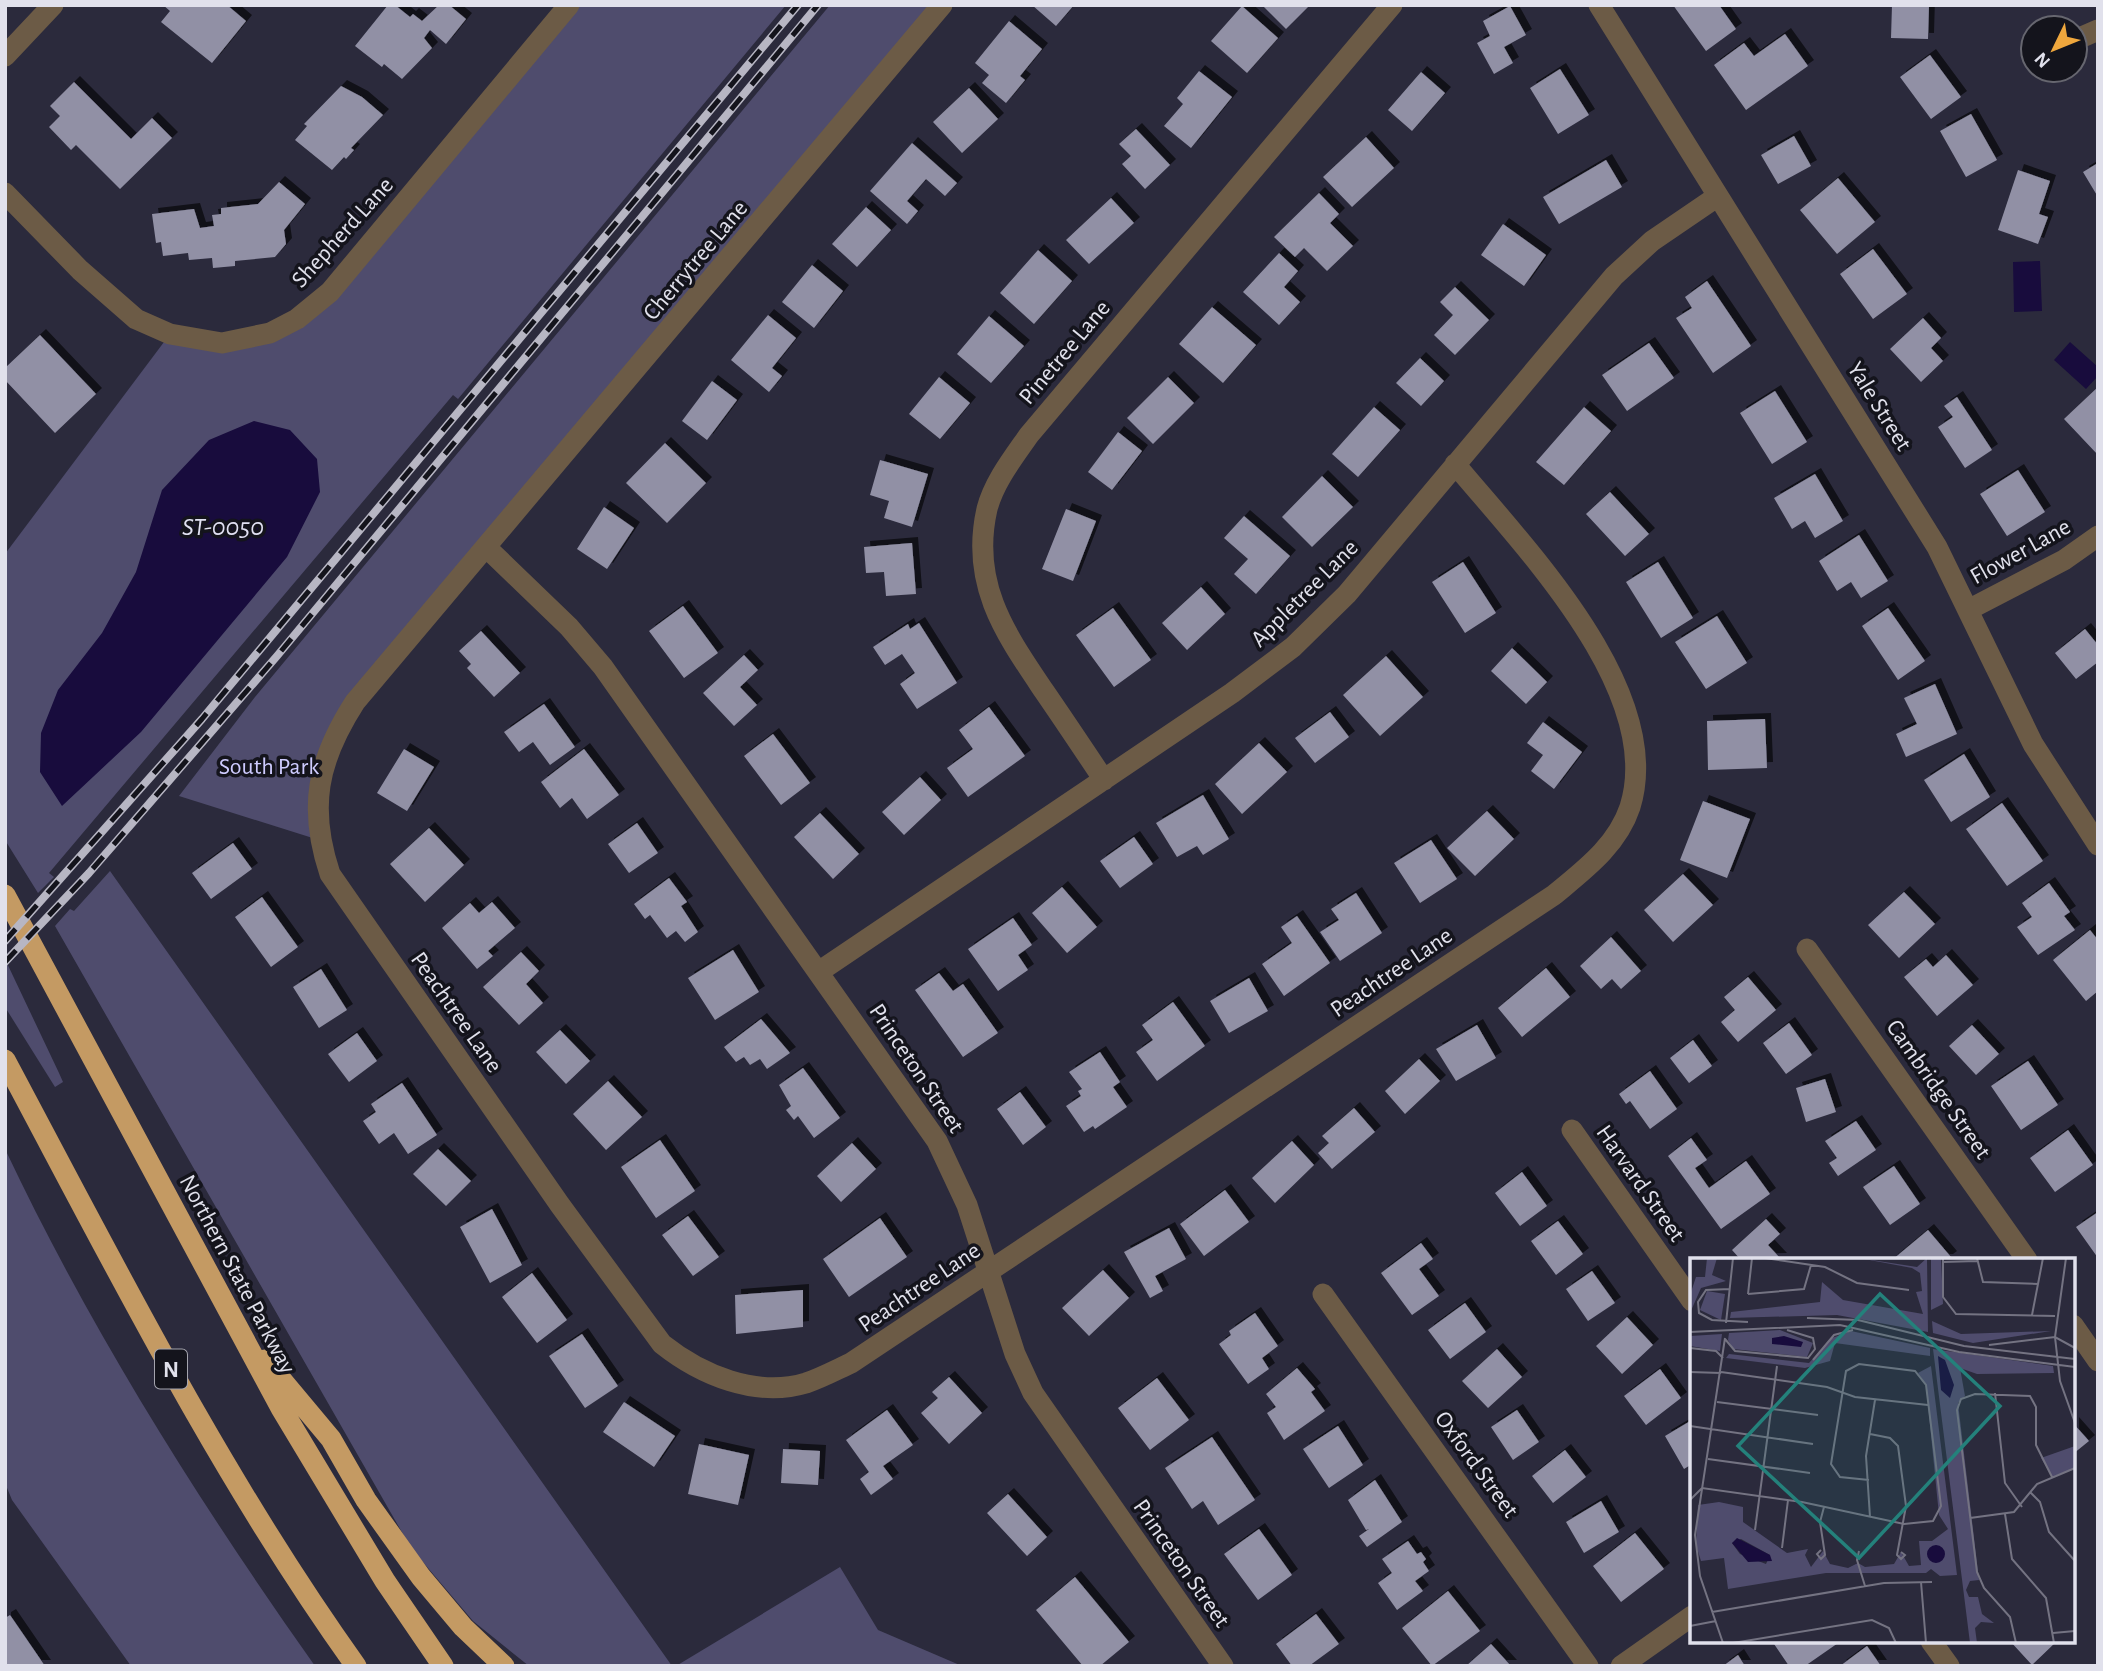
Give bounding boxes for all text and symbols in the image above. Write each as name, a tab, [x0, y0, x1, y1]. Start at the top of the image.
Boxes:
north arrow	[2019, 14, 2089, 84]
text: N	[2031, 48, 2054, 71]
street label: Shepherd Lane	[287, 173, 398, 292]
street label: Cherrytree Lane	[639, 196, 752, 325]
street label: Pinetree Lane	[1015, 296, 1115, 409]
street label: Yale Street	[1843, 358, 1916, 455]
water label: ST-0050	[182, 514, 264, 540]
street label: Flower Lane	[1966, 515, 2075, 589]
street label: Appletree Lane	[1247, 536, 1363, 652]
park label: South Park	[219, 755, 319, 779]
street label: Peachtree Lane	[1326, 923, 1457, 1022]
street label: Peachtree Lane	[406, 948, 506, 1077]
street label: Princeton Street	[864, 1000, 968, 1138]
street label: Cambridge Street	[1881, 1016, 1995, 1164]
street label: Harvard Street	[1591, 1121, 1689, 1246]
street label: Northern State Parkway	[175, 1171, 300, 1378]
street label: Peachtree Lane	[854, 1238, 985, 1337]
inset map	[1690, 1258, 2075, 1643]
road number: N	[155, 1350, 187, 1388]
street label: Oxford Street	[1430, 1407, 1523, 1522]
street label: Princeton Street	[1128, 1495, 1234, 1632]

